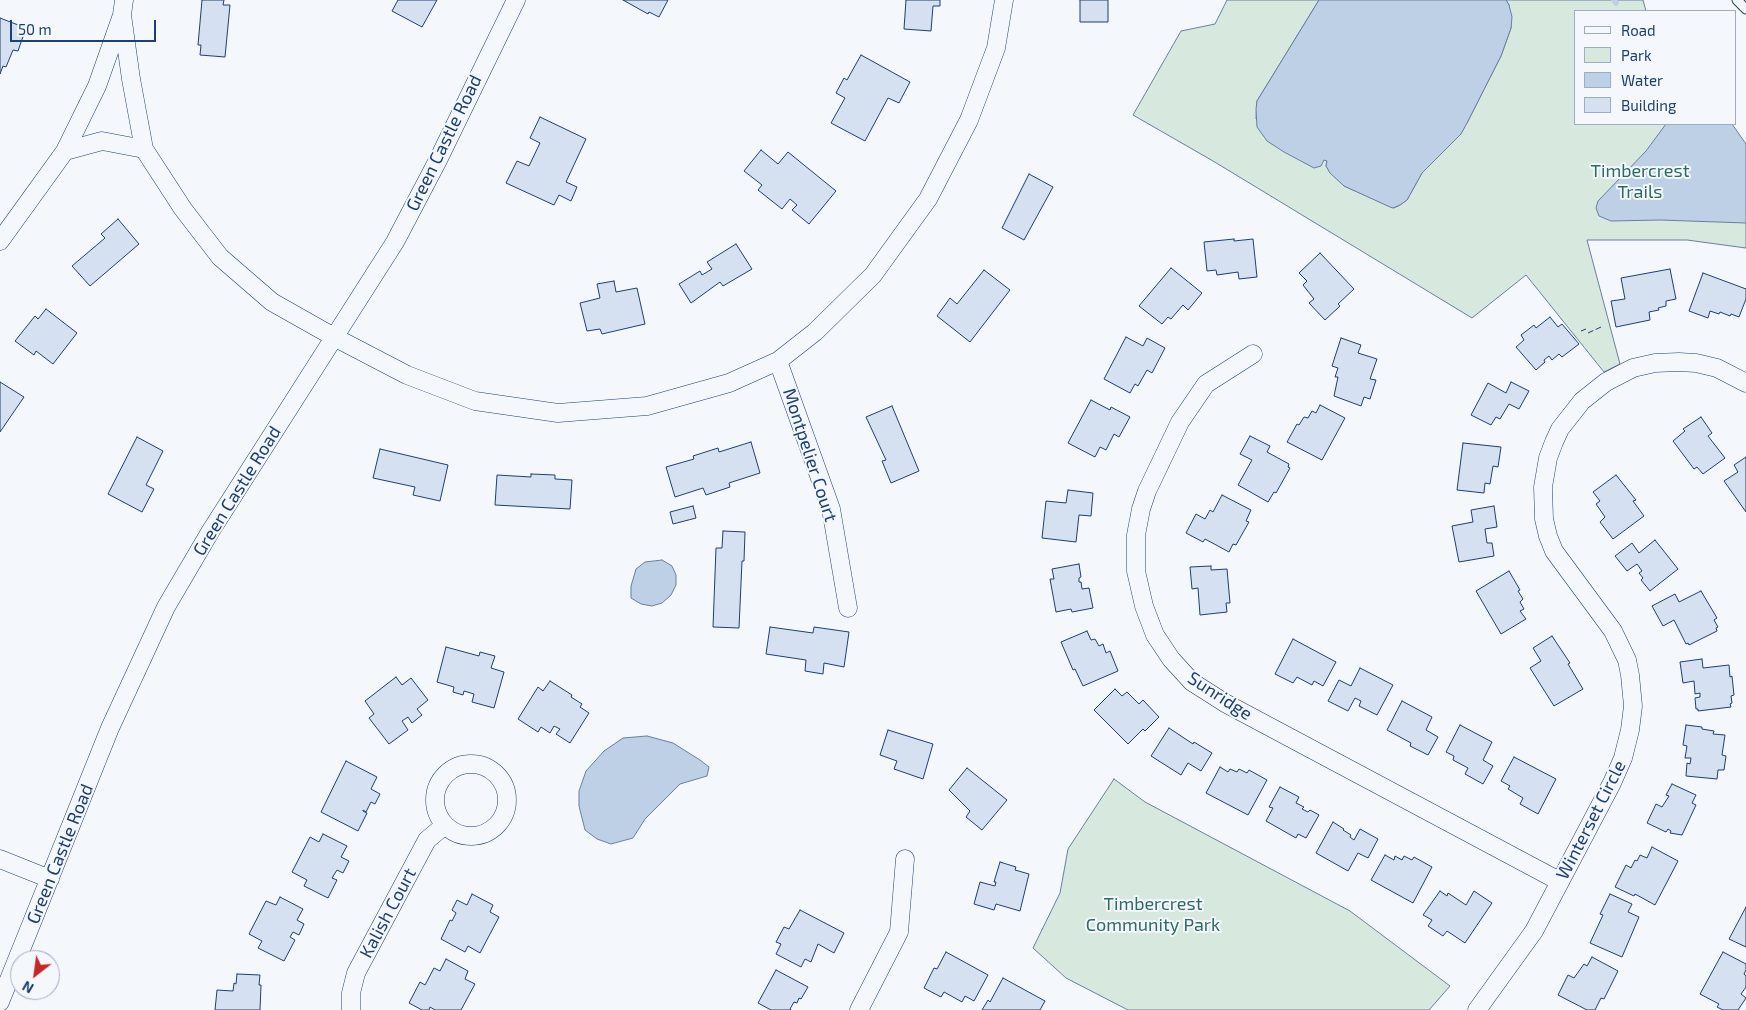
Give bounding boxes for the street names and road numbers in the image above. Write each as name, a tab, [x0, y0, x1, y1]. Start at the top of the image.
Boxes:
street label: Green Castle Road	[402, 71, 486, 215]
street label: Montpelier Court	[778, 386, 842, 524]
street label: Green Castle Road	[188, 422, 286, 560]
street label: Sunridge	[1184, 667, 1256, 725]
street label: Winterset Circle	[1552, 757, 1630, 883]
street label: Green Castle Road	[22, 781, 98, 927]
street label: Kalish Court	[355, 864, 421, 962]

